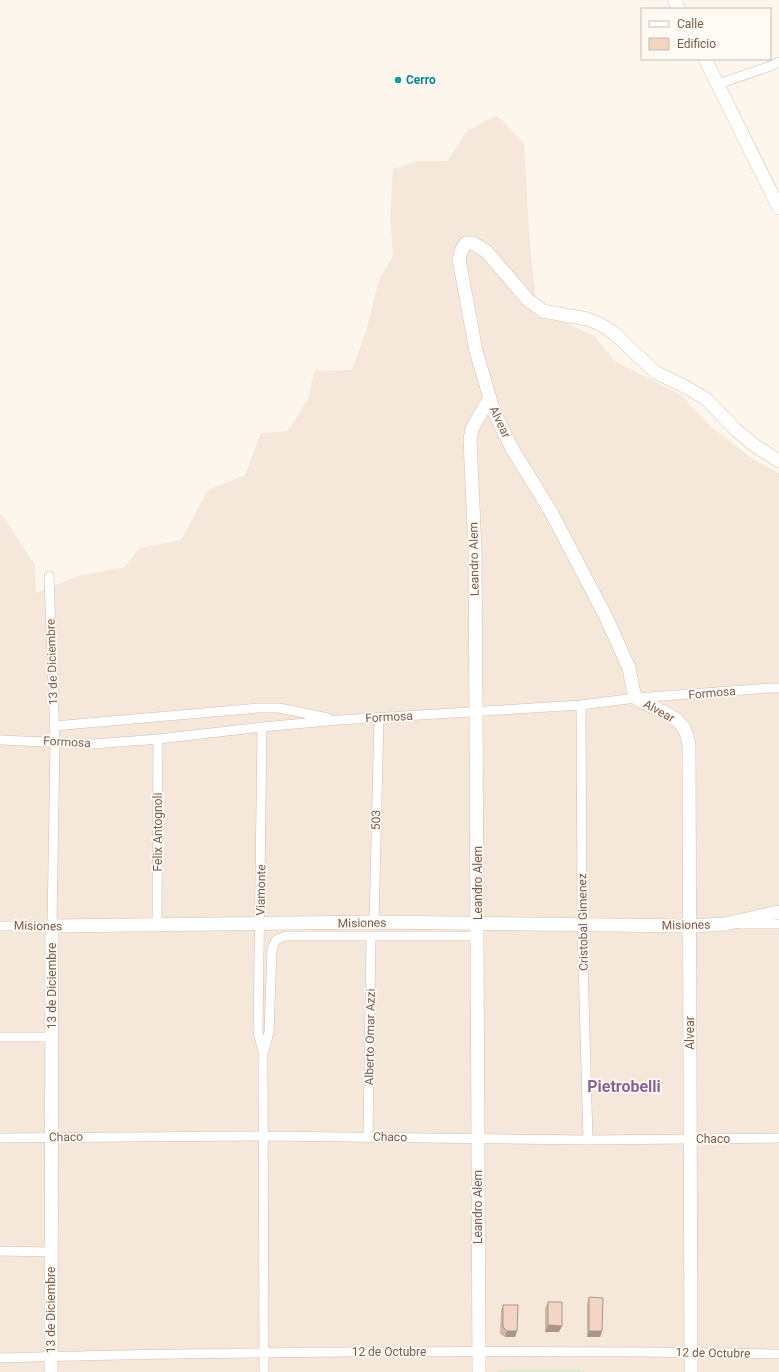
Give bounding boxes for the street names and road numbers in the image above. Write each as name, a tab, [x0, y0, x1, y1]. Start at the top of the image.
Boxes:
street label: Alvear	[487, 404, 513, 440]
street label: Leandro Alem	[466, 522, 482, 596]
street label: 13 de Diciembre	[43, 619, 61, 705]
street label: Formosa	[688, 684, 736, 702]
street label: Alvear	[641, 697, 677, 725]
street label: Formosa	[365, 709, 413, 725]
street label: Formosa	[43, 734, 91, 750]
street label: Felix Antognoli	[151, 793, 165, 871]
street label: 503	[369, 810, 383, 830]
street label: Leandro Alem	[471, 846, 485, 920]
street label: Viamonte	[254, 864, 268, 916]
street label: Cristobal Gimenez	[575, 873, 591, 971]
street label: Misiones	[338, 916, 386, 930]
street label: Misiones	[662, 918, 710, 932]
street label: Misiones	[14, 919, 62, 933]
street label: 13 de Diciembre	[45, 943, 59, 1029]
street label: Alberto Omar Azzi	[362, 988, 378, 1086]
street label: Alvear	[683, 1016, 697, 1050]
street label: Chaco	[49, 1130, 83, 1144]
street label: Chaco	[373, 1130, 407, 1144]
street label: Chaco	[696, 1132, 730, 1146]
street label: Leandro Alem	[471, 1170, 485, 1244]
street label: 13 de Diciembre	[44, 1267, 58, 1353]
street label: 12 de Octubre	[352, 1345, 426, 1359]
street label: 12 de Octubre	[676, 1345, 750, 1361]

